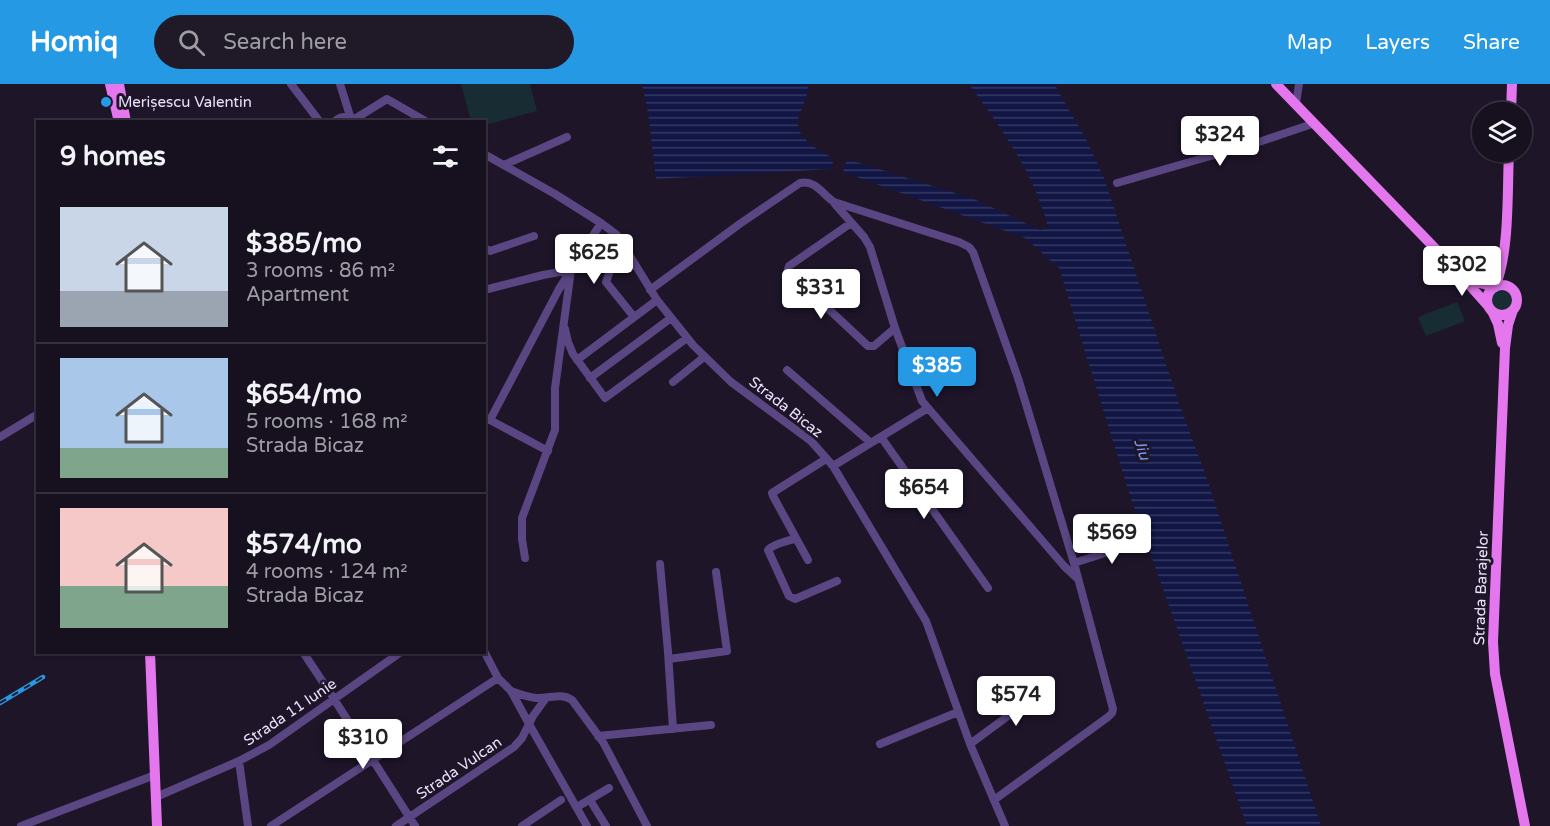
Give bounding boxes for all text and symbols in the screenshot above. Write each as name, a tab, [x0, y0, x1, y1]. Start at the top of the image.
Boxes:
search box	[154, 15, 574, 69]
text: Homiq	[30, 25, 118, 59]
icon: search	[175, 26, 208, 59]
text: Search here	[223, 29, 347, 55]
text: Map	[1287, 30, 1332, 55]
text: Layers	[1365, 30, 1430, 55]
text: Share	[1463, 30, 1520, 55]
place label: Merișescu Valentin	[118, 93, 252, 111]
marker: Merișescu Valentin	[99, 95, 113, 109]
map controls	[1472, 102, 1532, 162]
button: layers	[1472, 102, 1532, 162]
pin: $324	[1184, 116, 1256, 167]
text: $324	[1195, 123, 1245, 147]
icon: filters	[429, 140, 462, 173]
text: 9 homes	[60, 141, 166, 172]
text: $385/mo	[246, 228, 362, 259]
icon: home	[108, 231, 180, 303]
pin: $625	[558, 234, 630, 285]
text: $625	[569, 241, 619, 265]
pin: $302	[1426, 246, 1498, 297]
text: $302	[1437, 253, 1487, 277]
text: 3 rooms · 86 m²	[246, 259, 395, 283]
pin: $331	[785, 269, 857, 320]
text: $331	[796, 276, 846, 300]
text: Apartment	[246, 283, 349, 307]
pin: $385	[901, 347, 973, 398]
text: $385	[912, 354, 962, 378]
street label: Strada Bicaz	[746, 373, 826, 441]
text: $654/mo	[246, 379, 362, 410]
icon: home	[108, 382, 180, 454]
text: 5 rooms · 168 m²	[246, 410, 408, 434]
text: Strada Bicaz	[246, 434, 364, 458]
water label: Jiu	[1129, 436, 1155, 464]
pin: $654	[888, 469, 960, 520]
text: $654	[899, 476, 949, 500]
pin: $569	[1076, 514, 1148, 565]
text: $569	[1087, 521, 1137, 545]
text: $574/mo	[246, 529, 362, 560]
street label: Strada Barajelor	[1470, 530, 1492, 646]
icon: home	[108, 532, 180, 604]
text: 4 rooms · 124 m²	[246, 560, 408, 584]
text: Strada Bicaz	[246, 584, 364, 608]
street label: Strada 11 Iunie	[240, 674, 340, 750]
pin: $574	[980, 676, 1052, 727]
text: $574	[991, 683, 1041, 707]
pin: $310	[327, 719, 399, 770]
text: $310	[338, 726, 388, 750]
street label: Strada Vulcan	[413, 733, 505, 803]

